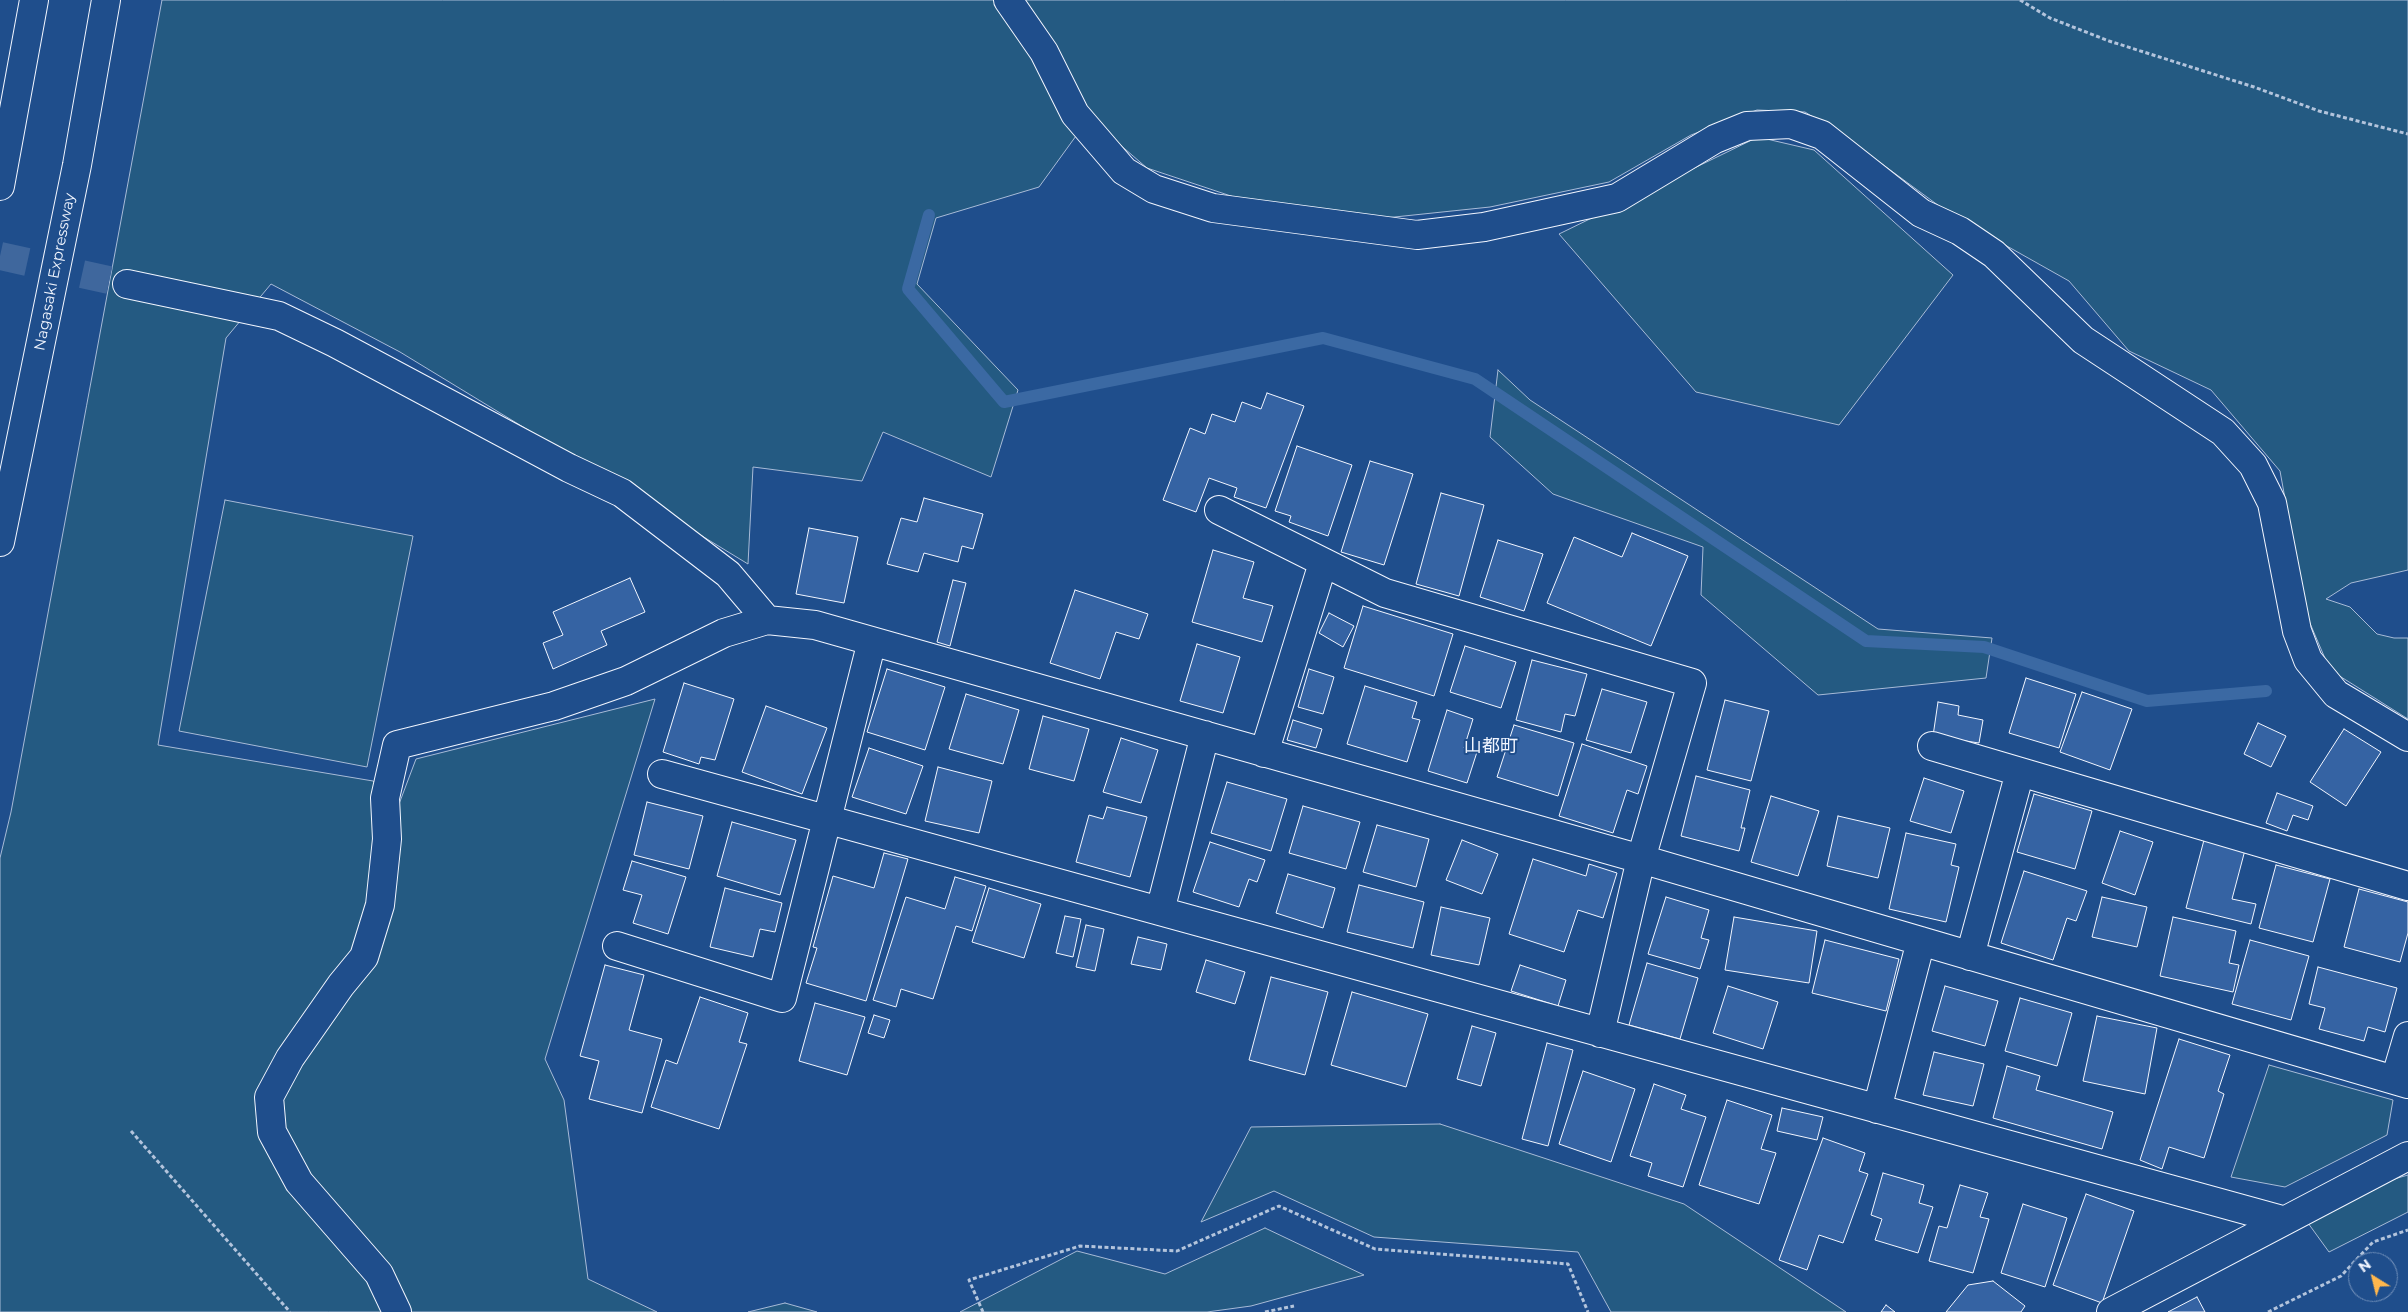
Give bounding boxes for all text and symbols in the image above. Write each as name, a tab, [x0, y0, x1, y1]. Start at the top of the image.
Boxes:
street label: Nagasaki Expressway	[31, 192, 79, 352]
district label: 山都町	[1464, 736, 1518, 758]
north arrow	[2348, 1252, 2398, 1302]
text: N	[2355, 1255, 2375, 1276]

